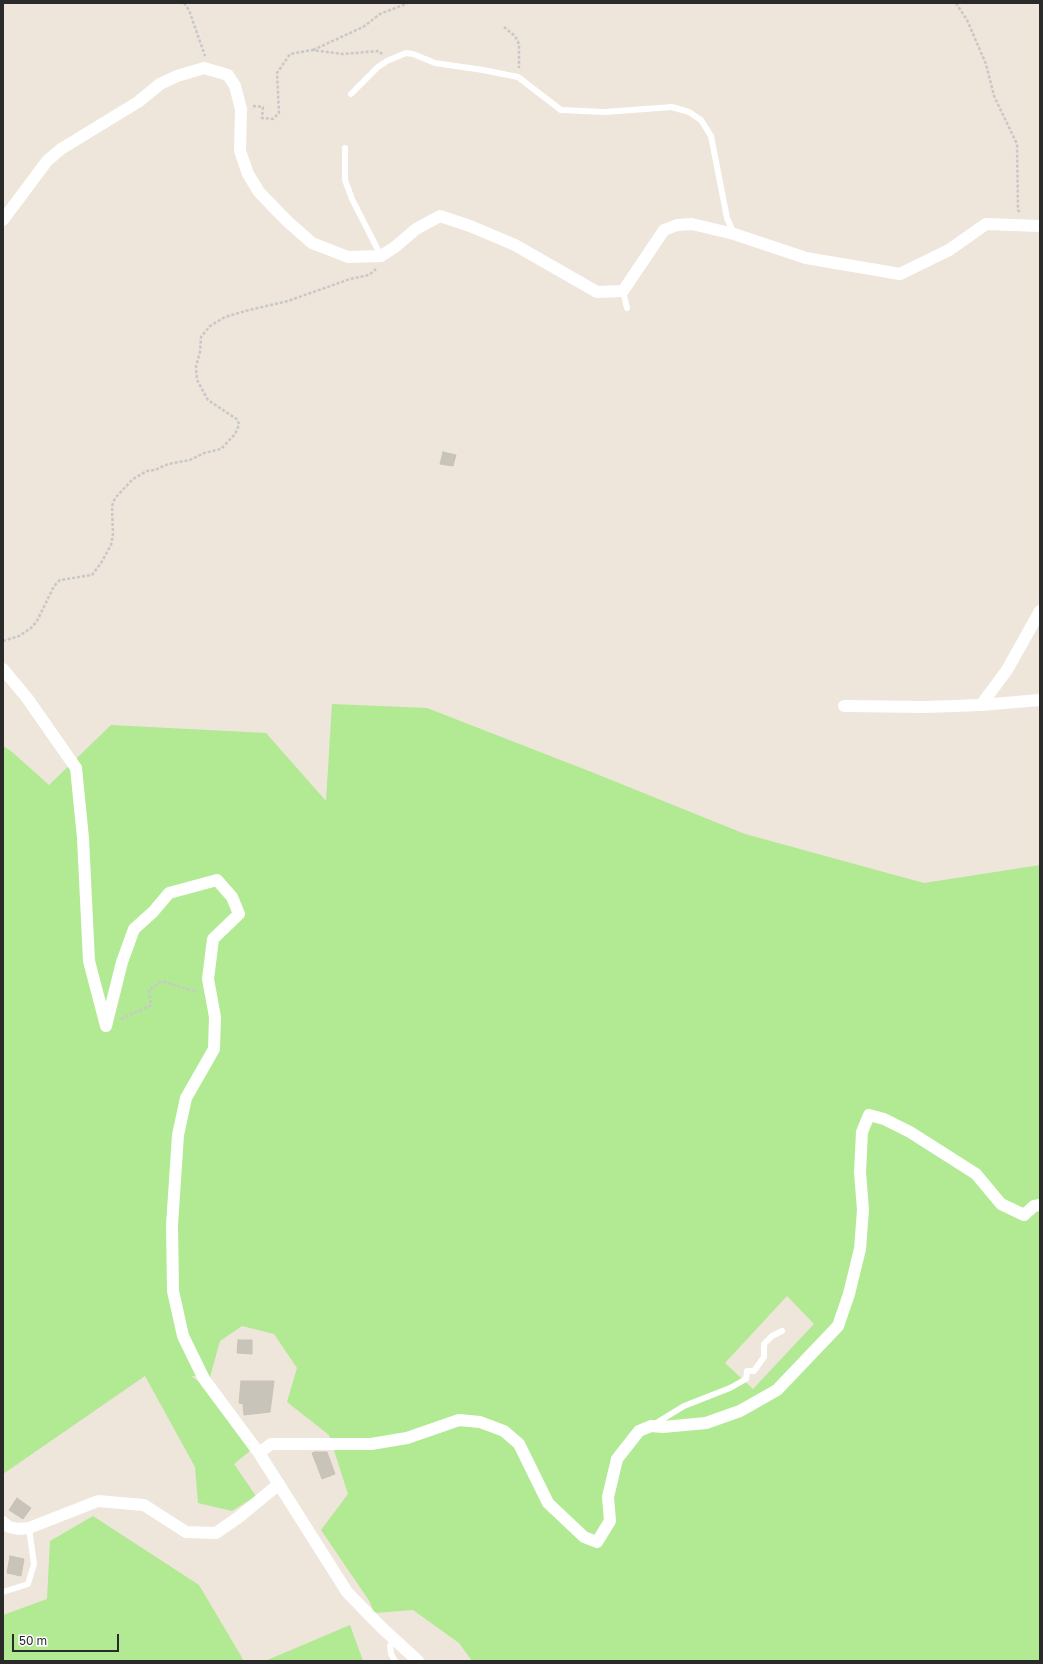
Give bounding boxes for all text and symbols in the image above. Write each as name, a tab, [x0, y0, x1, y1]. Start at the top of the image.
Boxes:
scale bar	[14, 1626, 121, 1652]
text: 50 m	[19, 1633, 47, 1648]

